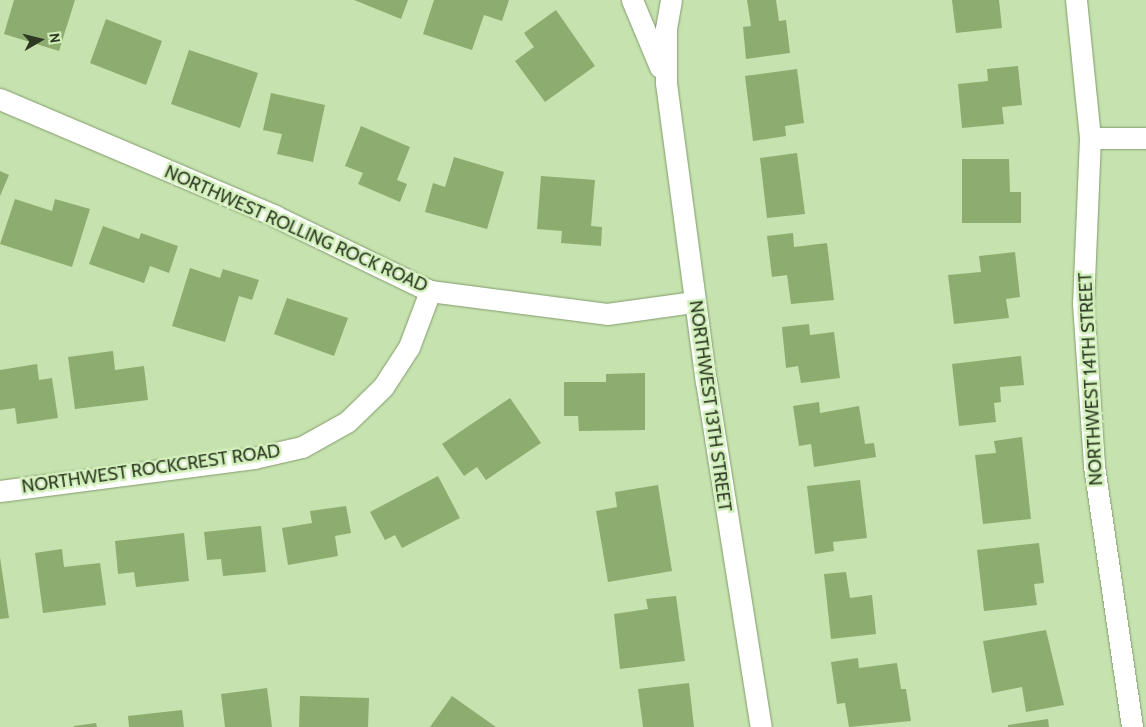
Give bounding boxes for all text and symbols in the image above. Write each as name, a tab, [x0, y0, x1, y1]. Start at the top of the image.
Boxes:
north arrow	[15, 15, 65, 65]
text: N	[45, 32, 64, 44]
street label: NORTHWEST ROLLING ROCK ROAD	[161, 161, 431, 297]
street label: NORTHWEST 14TH STREET	[1075, 272, 1107, 486]
street label: NORTHWEST 13TH STREET	[684, 299, 736, 513]
street label: NORTHWEST ROCKCREST ROAD	[20, 440, 282, 498]

